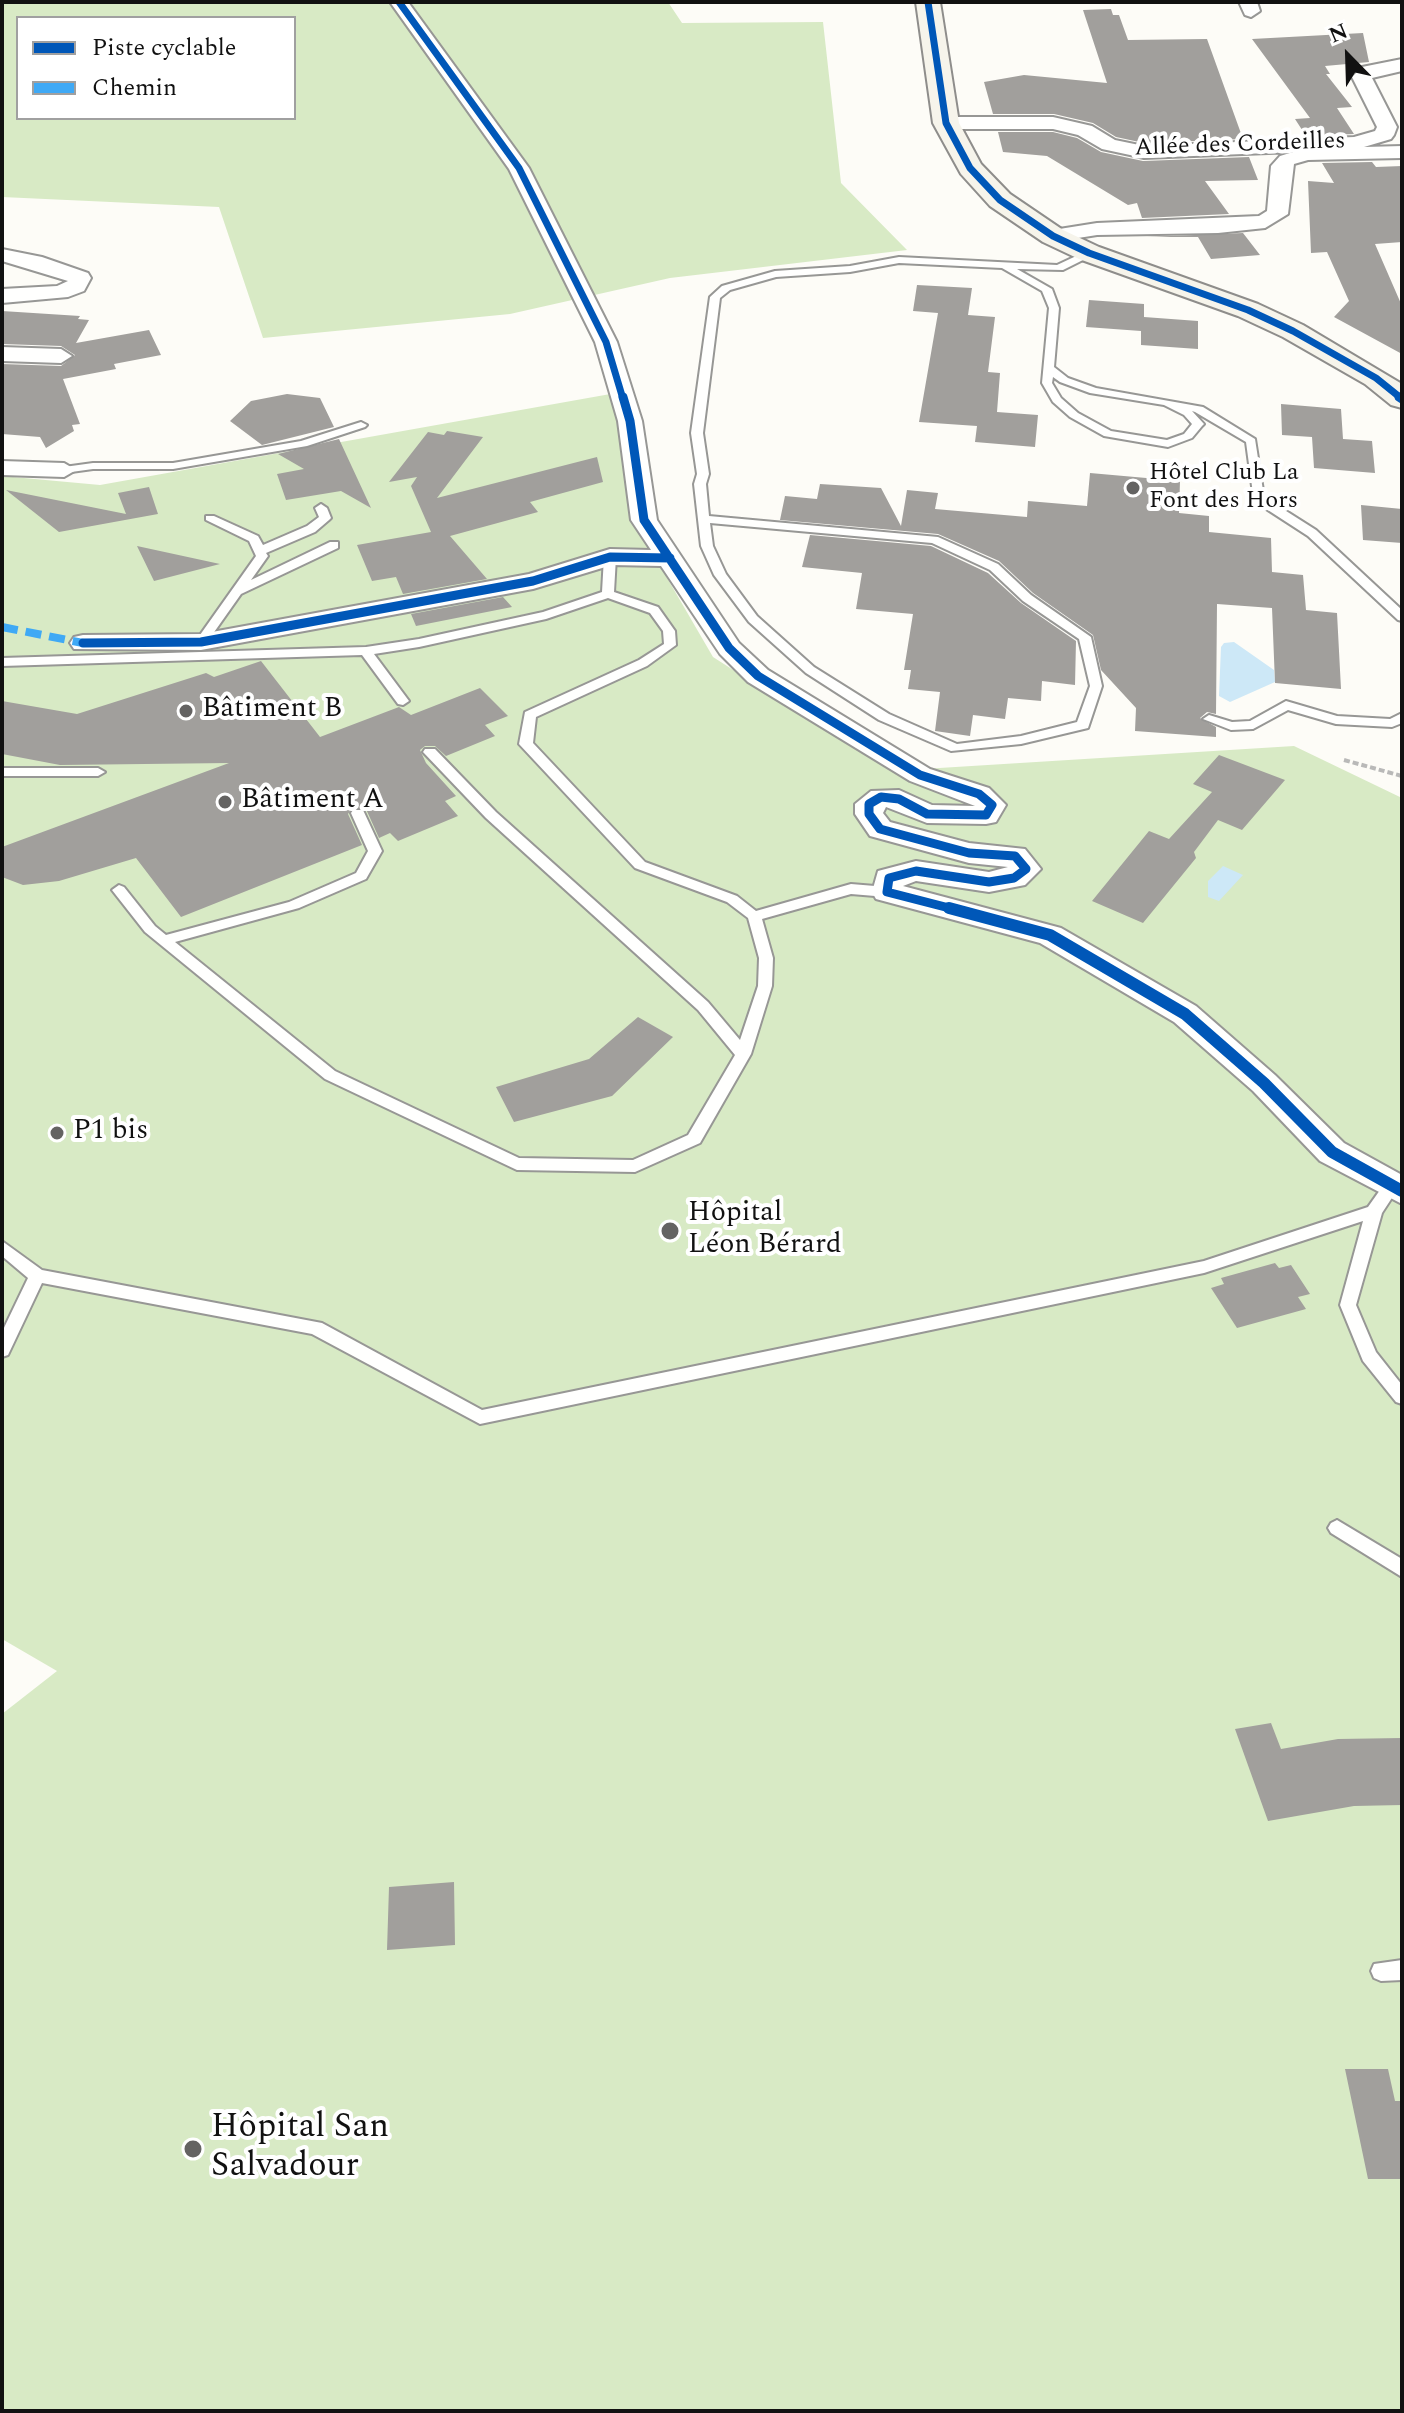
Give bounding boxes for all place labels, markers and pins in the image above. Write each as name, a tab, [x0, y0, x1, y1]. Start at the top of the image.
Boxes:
place label: Hôtel Club La Font des Hors	[1149, 460, 1299, 516]
marker: Hôtel Club La Font des Hors	[1124, 479, 1142, 497]
place label: Bâtiment B	[202, 694, 342, 728]
marker: Bâtiment B	[177, 702, 195, 720]
place label: Bâtiment A	[241, 785, 384, 819]
marker: Bâtiment A	[216, 793, 234, 811]
place label: P1 bis	[73, 1116, 148, 1150]
marker: P1 bis	[48, 1124, 66, 1142]
place label: Hôpital Léon Bérard	[688, 1198, 842, 1264]
marker: Hôpital Léon Bérard	[659, 1220, 681, 1242]
place label: Hôpital San Salvadour	[211, 2109, 389, 2188]
marker: Hôpital San Salvadour	[182, 2138, 204, 2160]

